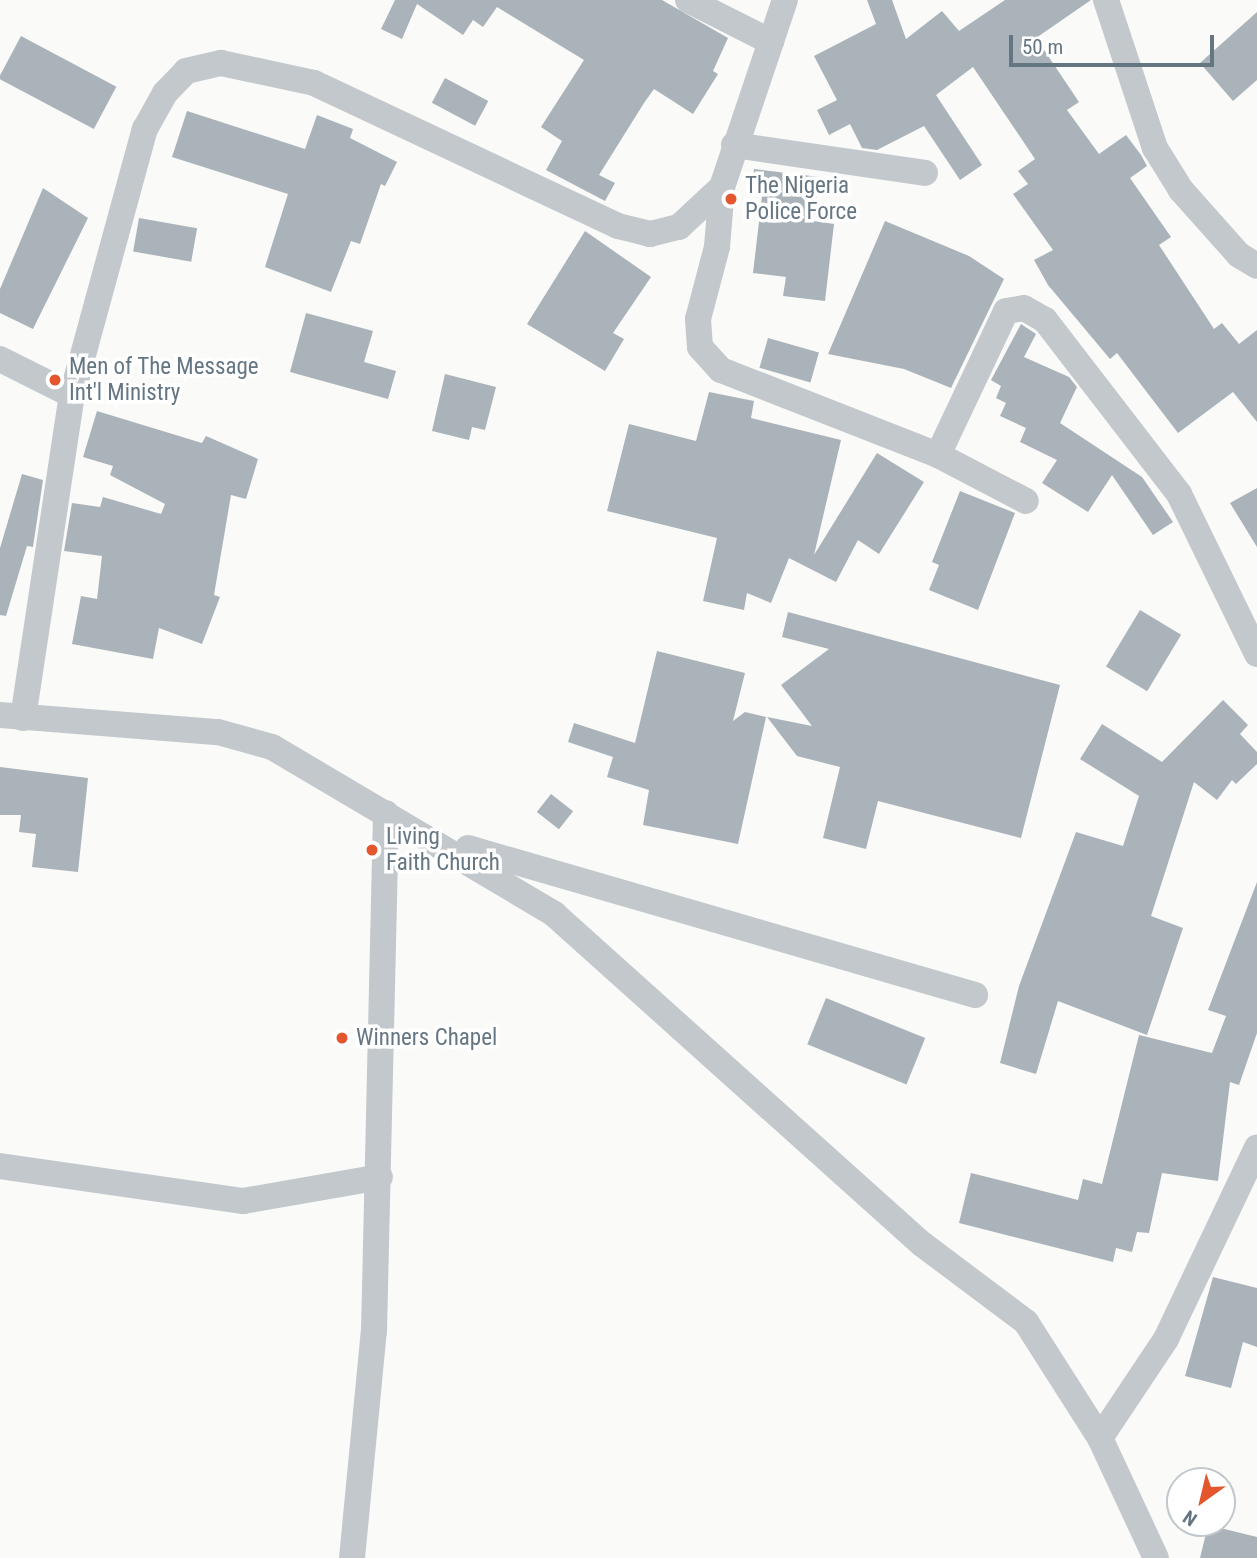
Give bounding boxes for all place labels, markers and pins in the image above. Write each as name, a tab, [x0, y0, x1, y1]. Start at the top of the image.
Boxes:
place label: The Nigeria Police Force	[745, 172, 857, 226]
marker: The Nigeria Police Force	[723, 191, 739, 207]
place label: Men of The Message Int'l Ministry	[69, 353, 259, 407]
marker: Men of The Message Int'l Ministry	[47, 372, 63, 388]
place label: Living Faith Church	[386, 823, 500, 877]
marker: Living Faith Church	[364, 842, 380, 858]
place label: Winners Chapel	[356, 1024, 497, 1052]
marker: Winners Chapel	[334, 1030, 350, 1046]

